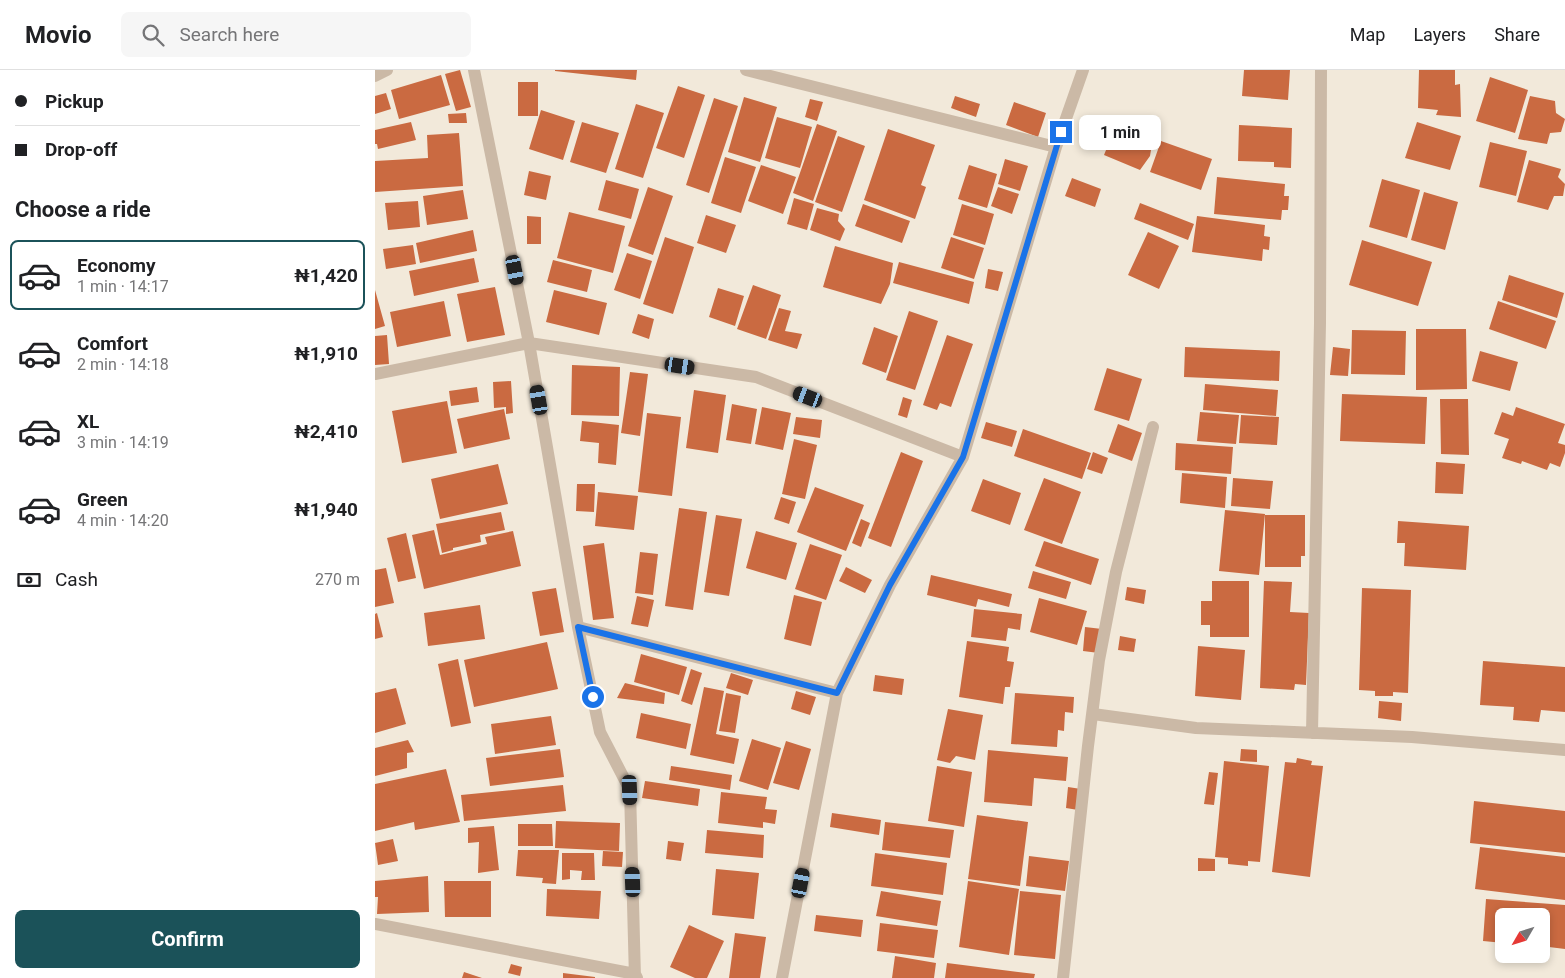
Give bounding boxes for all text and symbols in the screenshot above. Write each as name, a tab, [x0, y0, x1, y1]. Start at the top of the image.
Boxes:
search box	[121, 12, 471, 57]
text: Movio	[25, 21, 91, 49]
icon: search	[139, 21, 167, 49]
text: Search here	[179, 23, 279, 46]
text: Map	[1350, 24, 1385, 45]
text: Layers	[1413, 24, 1466, 45]
text: Share	[1494, 24, 1540, 45]
text: Pickup	[45, 90, 104, 113]
callout: 1 min	[1079, 114, 1161, 150]
route end	[1050, 121, 1072, 143]
text: 1 min	[1100, 123, 1140, 142]
text: Drop-off	[45, 138, 117, 161]
text: Choose a ride	[15, 197, 151, 222]
icon: car	[17, 253, 62, 298]
text: Economy	[77, 254, 156, 277]
car	[504, 254, 525, 286]
text: ₦1,420	[294, 264, 358, 287]
text: 1 min · 14:17	[77, 277, 169, 296]
icon: car	[17, 331, 62, 376]
text: Comfort	[77, 332, 148, 355]
text: ₦1,910	[294, 342, 358, 365]
text: 2 min · 14:18	[77, 355, 169, 374]
car	[664, 356, 695, 376]
car	[529, 384, 548, 416]
car	[791, 385, 824, 409]
icon: car	[17, 409, 62, 454]
text: XL	[77, 410, 99, 433]
text: ₦2,410	[294, 420, 358, 443]
text: 3 min · 14:19	[77, 433, 169, 452]
icon: car	[17, 487, 62, 532]
text: Green	[77, 488, 128, 511]
text: ₦1,940	[294, 498, 358, 521]
text: 4 min · 14:20	[77, 511, 169, 530]
icon: cash	[15, 566, 43, 594]
text: Cash	[55, 568, 98, 591]
text: 270 m	[315, 570, 360, 589]
route start	[582, 686, 604, 708]
car	[621, 775, 638, 805]
car	[624, 867, 641, 897]
car	[790, 867, 811, 899]
north arrow	[1495, 908, 1550, 962]
map controls	[1495, 908, 1550, 963]
button: Confirm	[15, 910, 360, 968]

